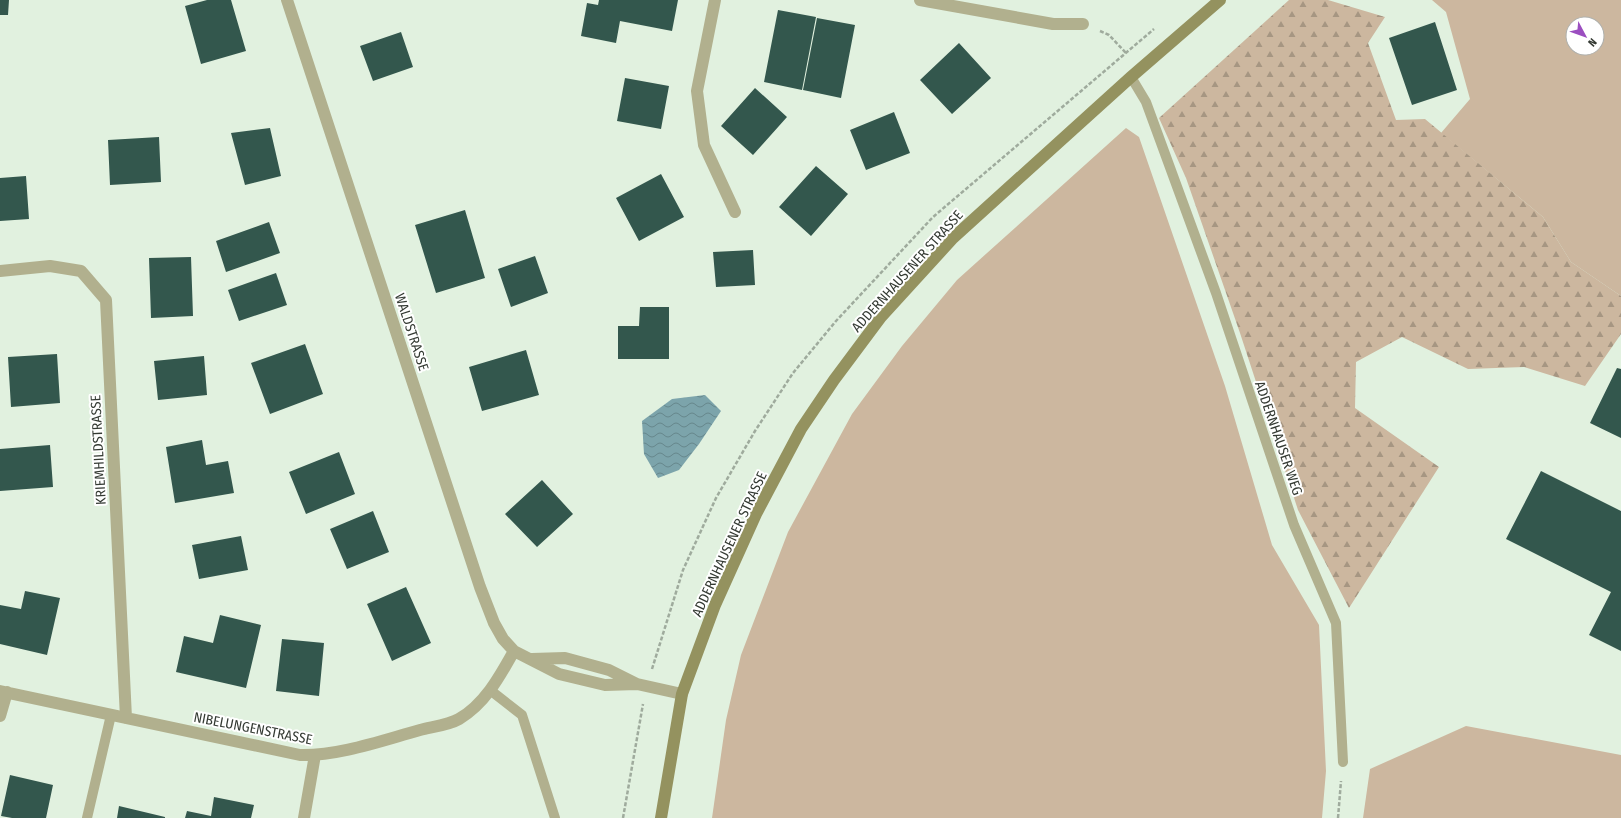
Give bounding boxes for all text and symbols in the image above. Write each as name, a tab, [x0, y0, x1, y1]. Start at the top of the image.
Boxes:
north arrow	[1565, 16, 1605, 56]
text: N	[1585, 35, 1599, 49]
street label: ADDERNHAUSENER STRASSE	[848, 207, 967, 336]
street label: WALDSTRASSE	[391, 291, 432, 374]
street label: ADDERNHAUSER WEG	[1251, 379, 1306, 497]
street label: KRIEMHILDSTRASSE	[87, 394, 110, 505]
street label: ADDERNHAUSENER STRASSE	[688, 469, 771, 619]
street label: NIBELUNGENSTRASSE	[192, 709, 314, 748]

